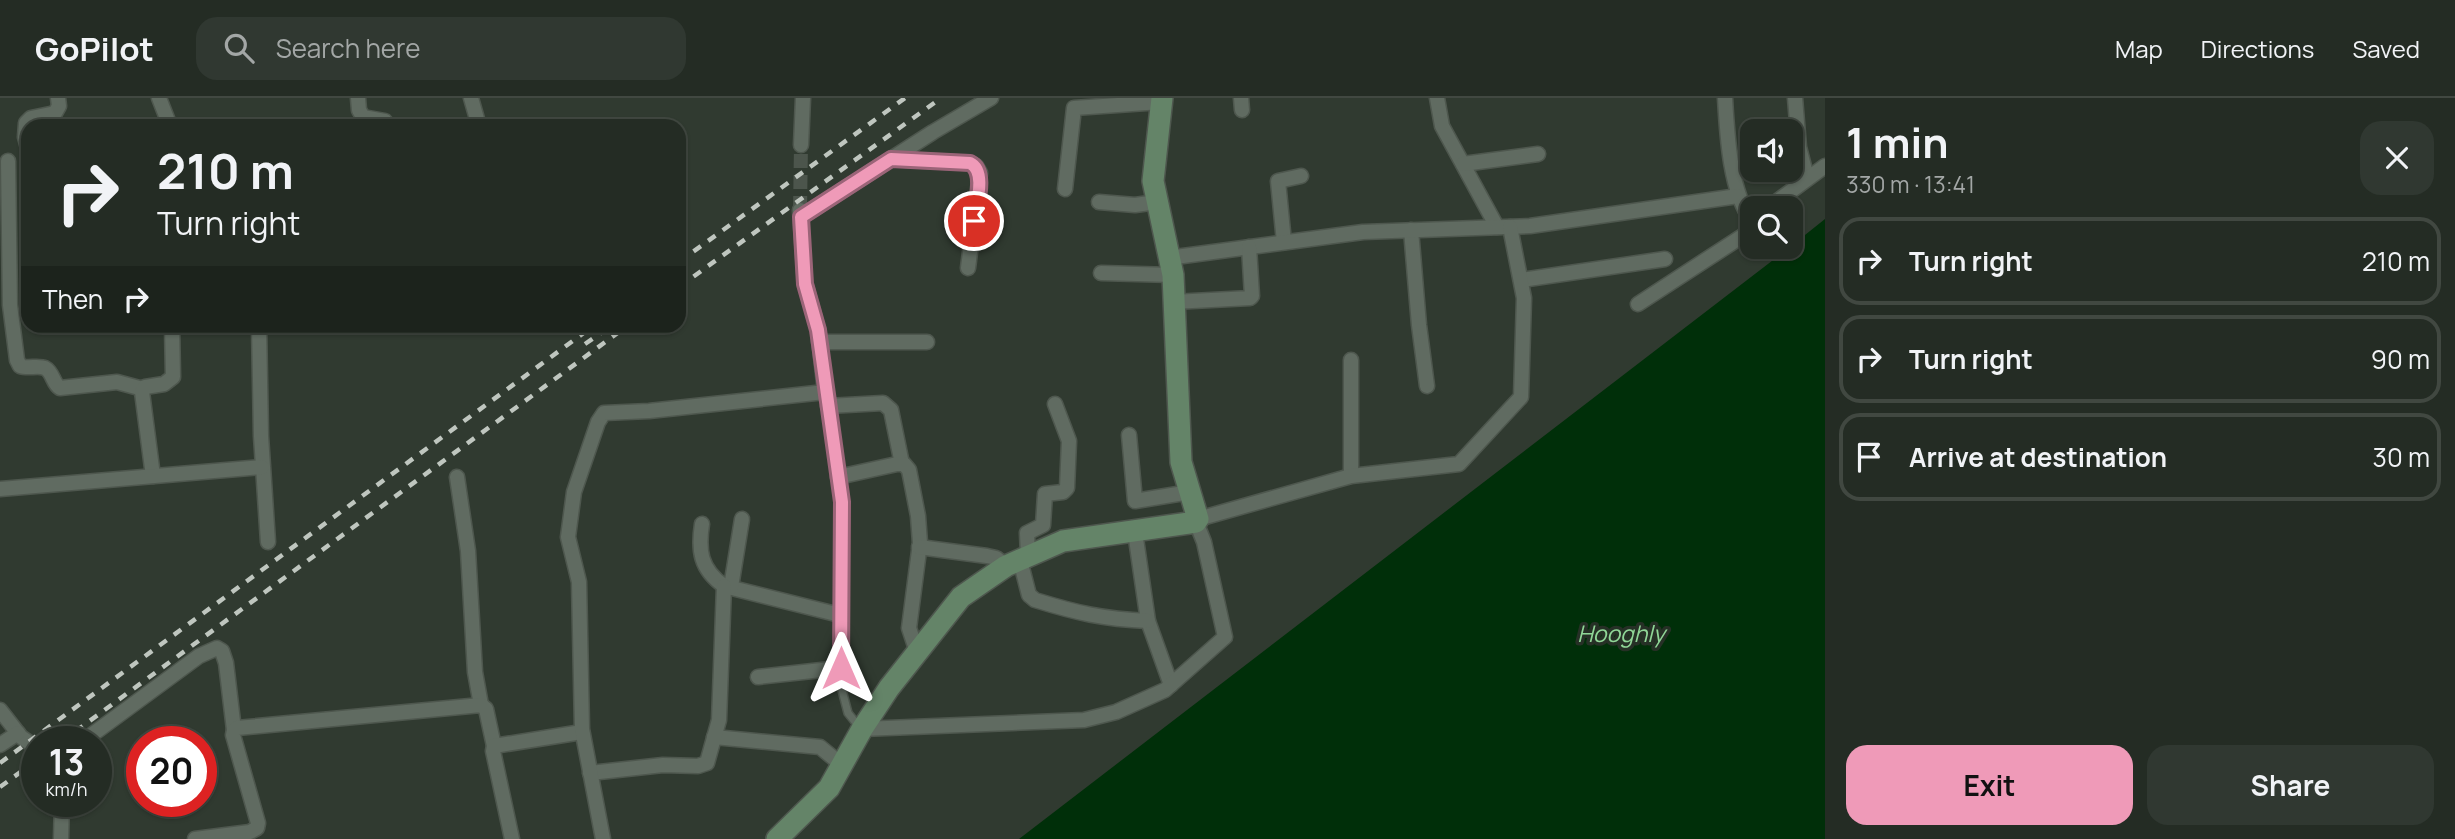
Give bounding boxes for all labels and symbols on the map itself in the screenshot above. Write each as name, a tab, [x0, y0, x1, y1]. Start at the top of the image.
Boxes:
pin	[944, 191, 1004, 251]
water label: Hooghly	[1577, 617, 1668, 649]
position arrow	[804, 631, 878, 705]
speed limit sign: 20	[126, 726, 217, 817]

